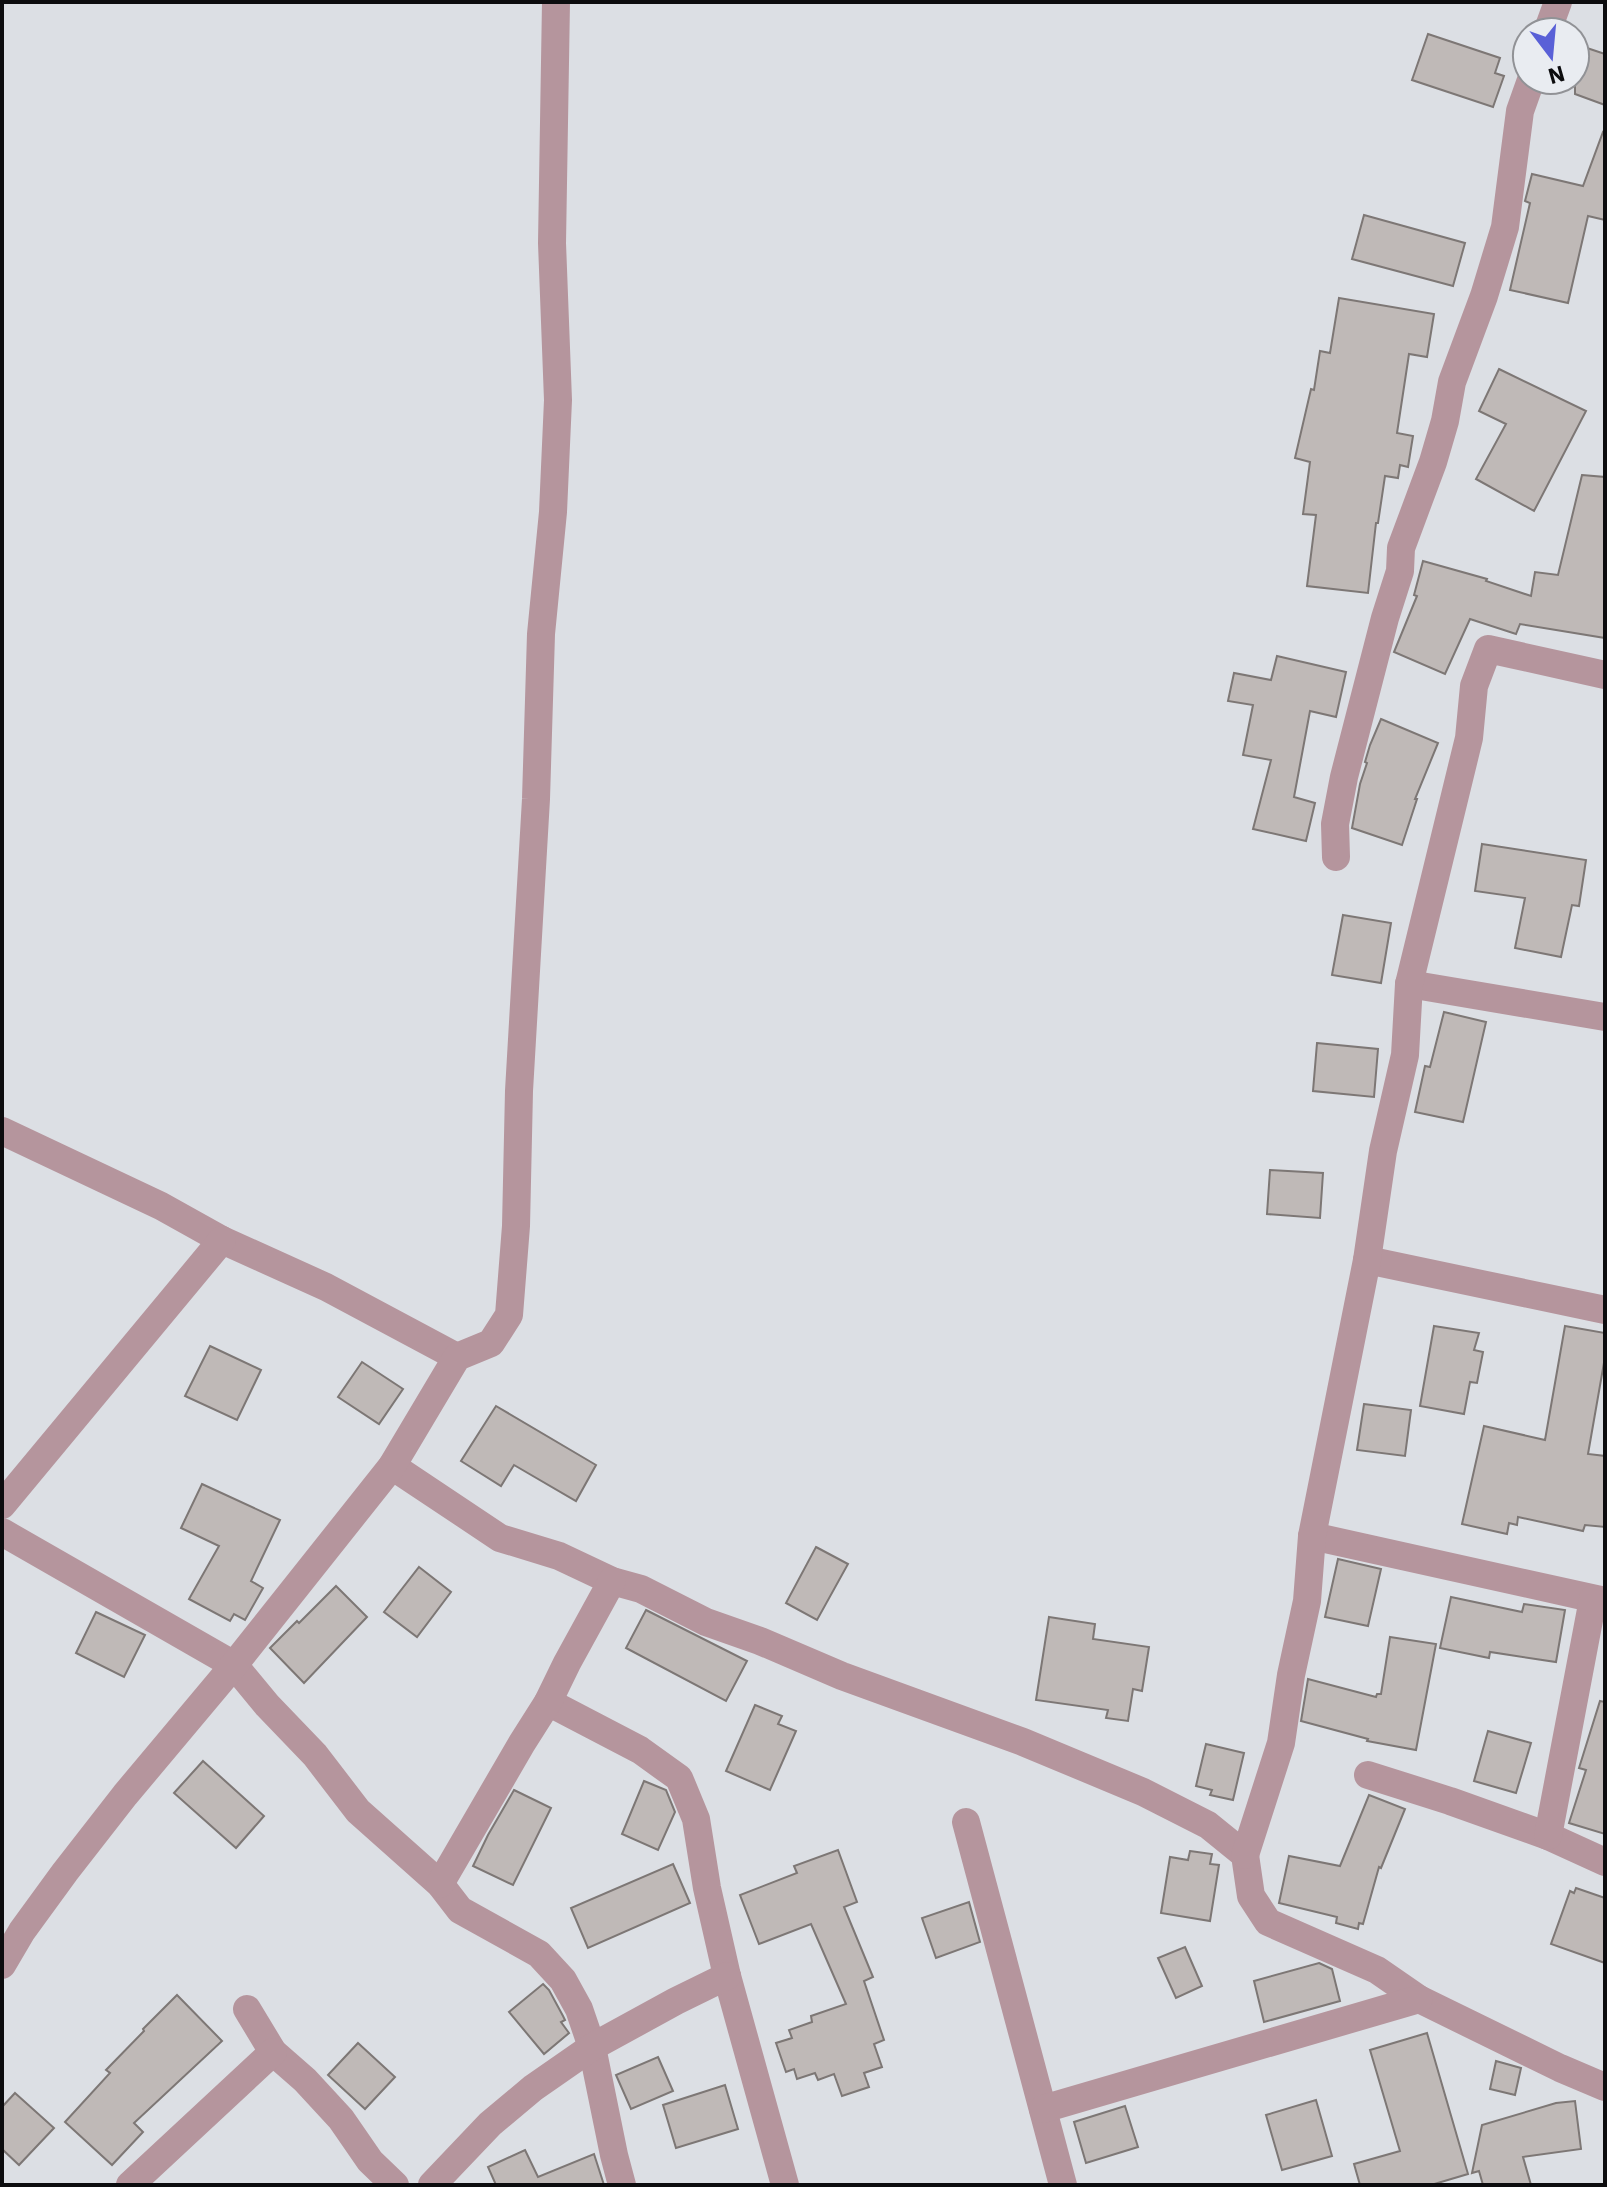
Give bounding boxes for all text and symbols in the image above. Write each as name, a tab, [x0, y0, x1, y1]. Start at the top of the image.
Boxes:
north arrow	[1511, 16, 1591, 96]
text: N	[1545, 60, 1568, 92]

